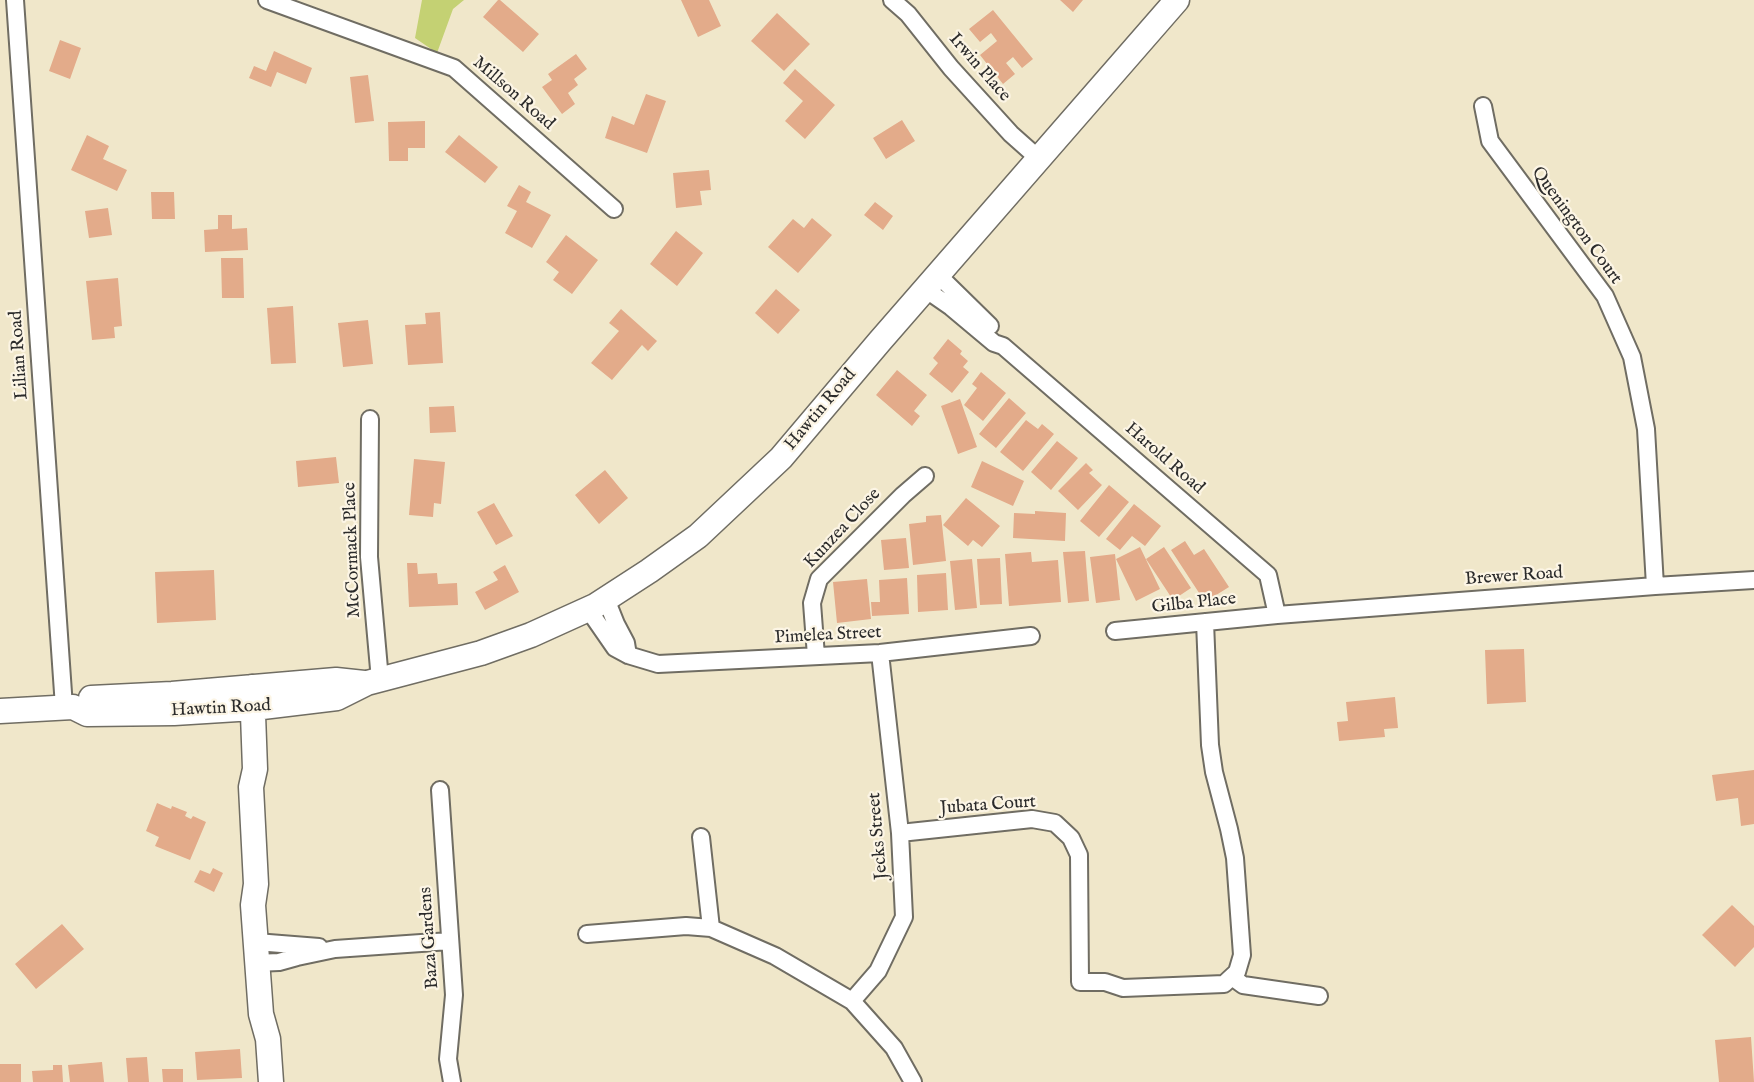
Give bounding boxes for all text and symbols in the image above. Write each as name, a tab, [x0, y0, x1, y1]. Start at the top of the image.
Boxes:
street label: Irwin Place	[943, 29, 1015, 107]
street label: Millson Road	[468, 52, 558, 136]
street label: Quenington Court	[1526, 163, 1626, 289]
street label: Lilian Road	[6, 310, 34, 400]
street label: Hawtin Road	[781, 365, 861, 455]
street label: Harold Road	[1120, 419, 1208, 499]
street label: McCormack Place	[340, 482, 366, 618]
street label: Kunzea Close	[800, 484, 886, 574]
street label: Brewer Road	[1464, 563, 1564, 591]
street label: Gilba Place	[1151, 589, 1237, 619]
street label: Pimelea Street	[774, 622, 882, 650]
street label: Hawtin Road	[170, 696, 272, 722]
street label: Jecks Street	[864, 791, 894, 881]
street label: Jubata Court	[939, 792, 1037, 820]
street label: Baza Gardens	[416, 886, 444, 990]

